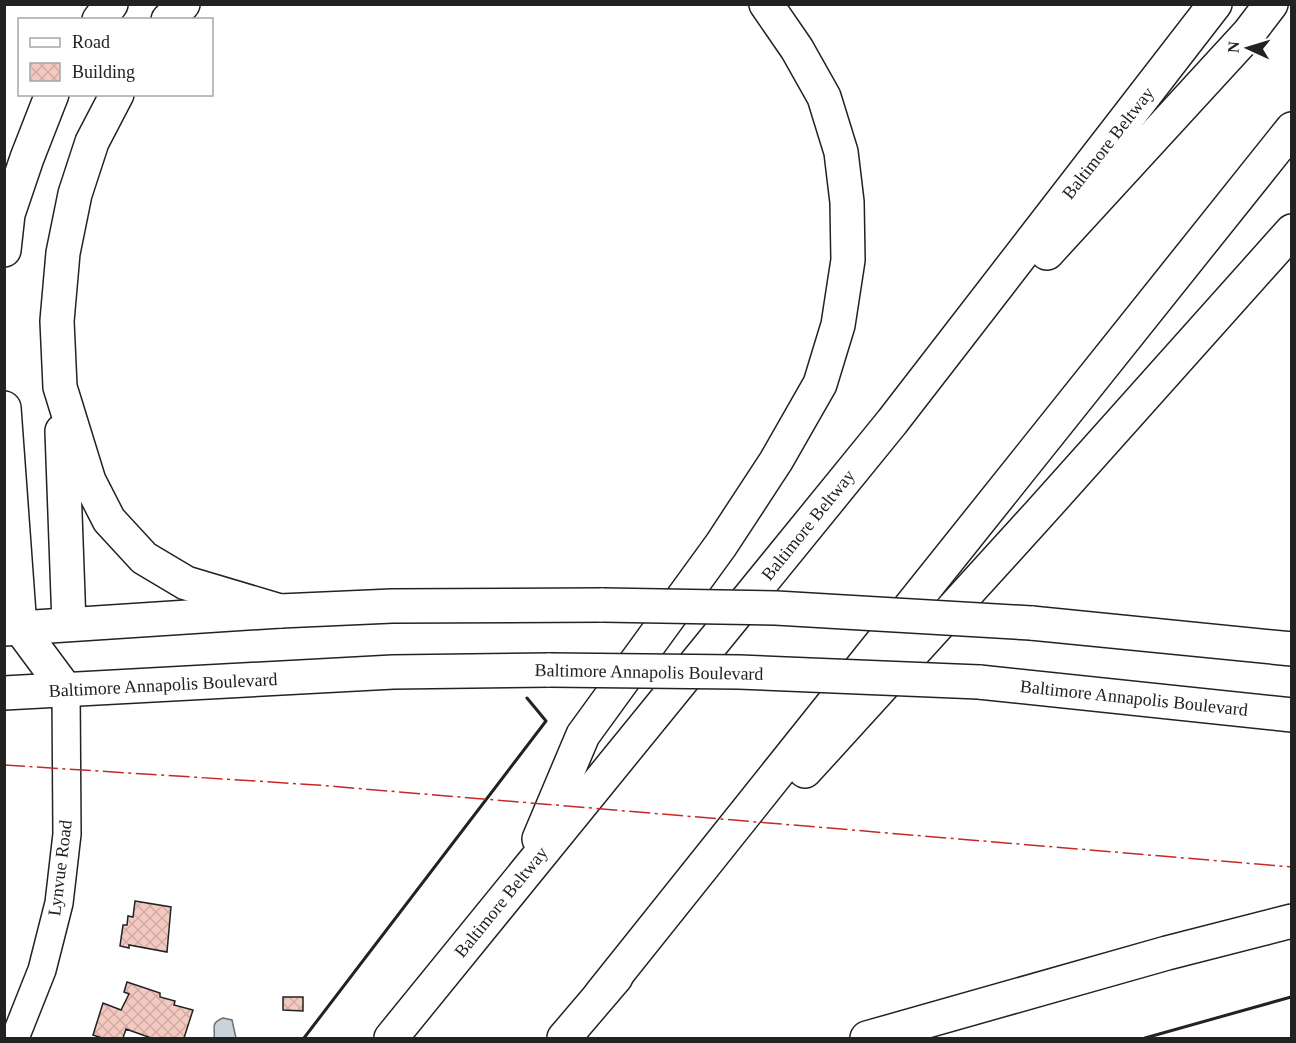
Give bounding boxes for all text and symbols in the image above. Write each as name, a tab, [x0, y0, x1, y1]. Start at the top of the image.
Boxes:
legend	[18, 18, 213, 96]
north arrow	[1218, 18, 1278, 78]
text: Road	[72, 32, 110, 52]
text: N	[1225, 40, 1242, 53]
text: Building	[72, 62, 135, 82]
street label: Baltimore Beltway	[1058, 83, 1158, 203]
street label: Baltimore Beltway	[757, 466, 859, 584]
street label: Baltimore Annapolis Boulevard	[534, 660, 764, 684]
street label: Baltimore Annapolis Boulevard	[48, 669, 278, 701]
street label: Baltimore Annapolis Boulevard	[1019, 676, 1249, 720]
street label: Lynvue Road	[44, 819, 76, 917]
street label: Baltimore Beltway	[450, 843, 552, 961]

